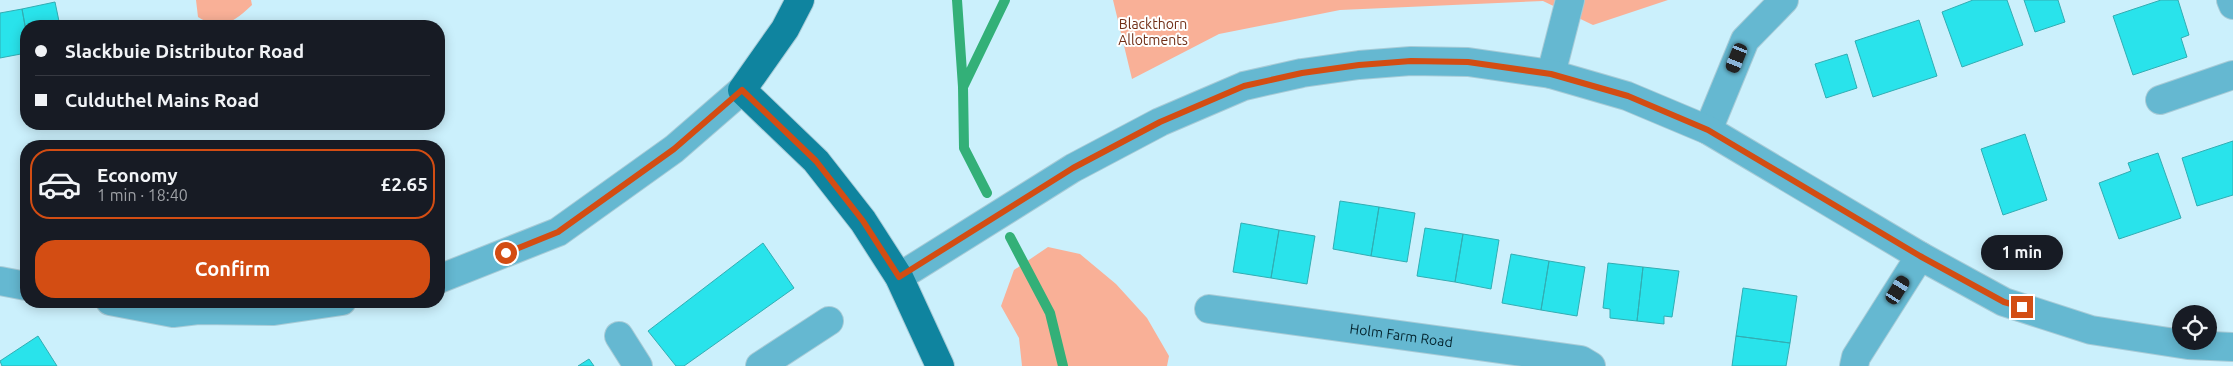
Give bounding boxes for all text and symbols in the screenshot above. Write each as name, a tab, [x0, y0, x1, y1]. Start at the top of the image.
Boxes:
park label: Blackthorn Allotments	[1118, 16, 1188, 48]
text: Slackbuie Distributor Road	[65, 40, 304, 62]
car	[1724, 41, 1749, 75]
text: Culduthel Mains Road	[65, 89, 259, 111]
icon: car	[37, 162, 82, 207]
text: Economy	[97, 164, 178, 186]
text: £2.65	[380, 173, 428, 195]
text: 1 min · 18:40	[97, 186, 188, 204]
callout: 1 min	[1981, 234, 2063, 270]
button: Confirm	[35, 240, 430, 298]
route start	[495, 242, 517, 264]
text: 1 min	[2002, 243, 2042, 261]
car	[1883, 273, 1912, 307]
route end	[2011, 296, 2033, 318]
map controls	[2172, 305, 2217, 350]
button: locate	[2172, 305, 2217, 350]
street label: Holm Farm Road	[1349, 320, 1454, 350]

